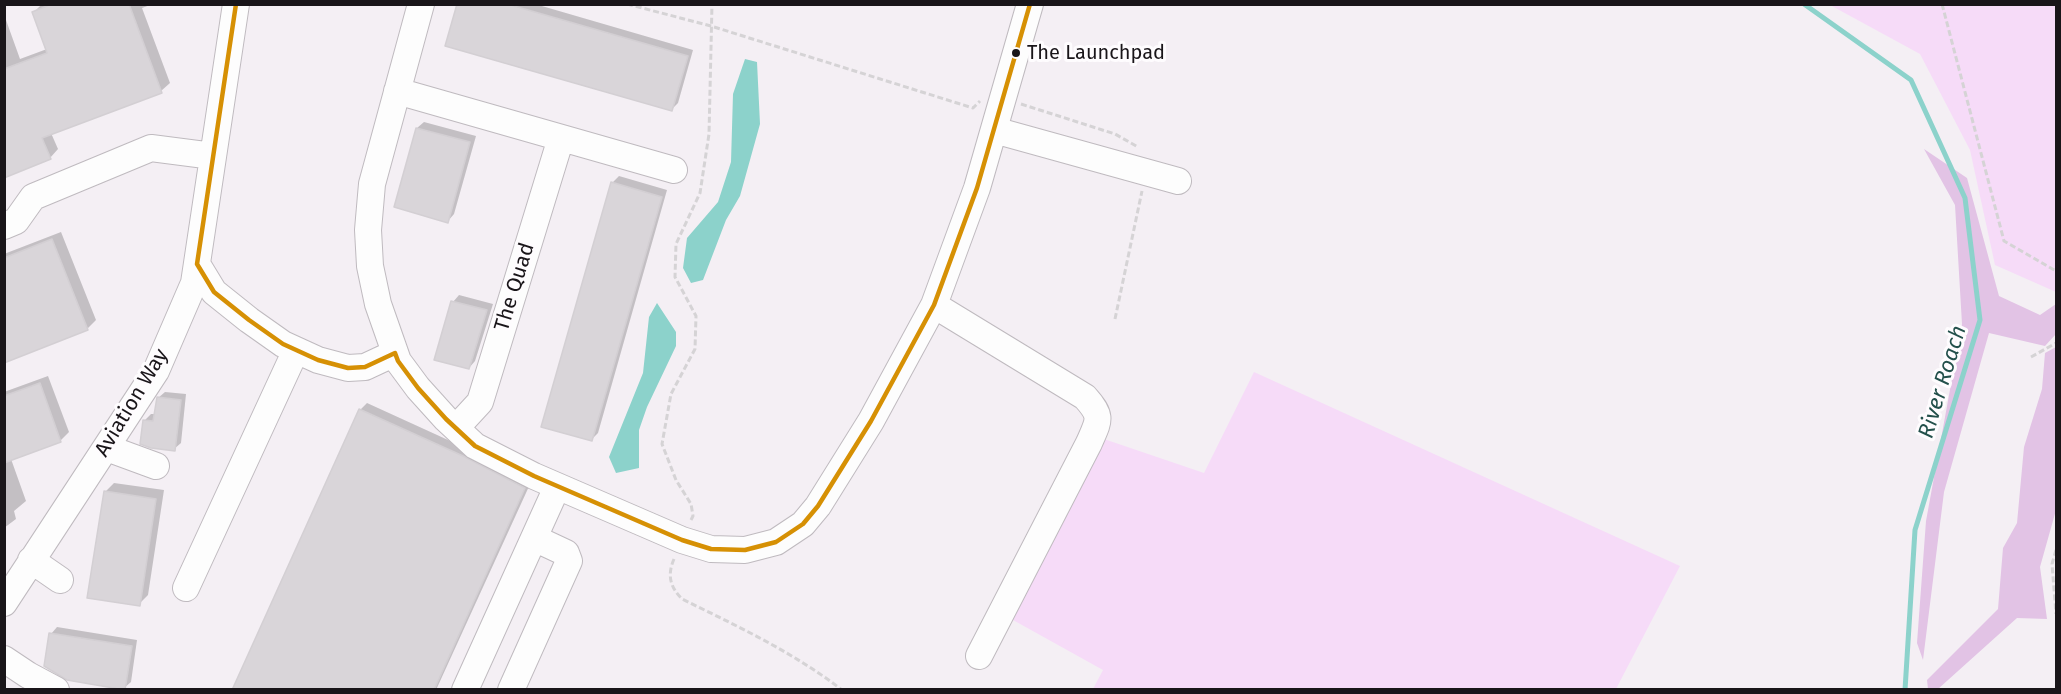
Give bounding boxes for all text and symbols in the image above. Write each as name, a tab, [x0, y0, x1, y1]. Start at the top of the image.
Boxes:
place label: The Launchpad	[1027, 41, 1165, 65]
marker: The Launchpad	[1010, 47, 1022, 59]
street label: The Quad	[490, 240, 540, 334]
water label: River Roach	[1913, 322, 1973, 442]
street label: Aviation Way	[90, 344, 174, 462]

